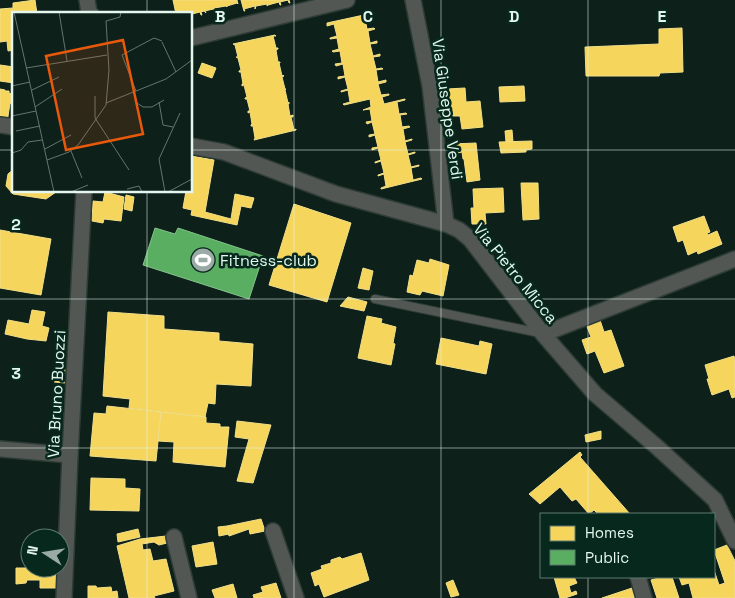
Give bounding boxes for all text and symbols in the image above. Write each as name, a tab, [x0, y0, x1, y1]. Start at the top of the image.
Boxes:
text: B	[215, 6, 225, 27]
text: C	[363, 6, 373, 27]
text: D	[509, 6, 519, 27]
text: E	[658, 6, 667, 27]
inset map	[12, 12, 192, 192]
street label: Via Giuseppe Verdi	[427, 37, 468, 181]
text: 2	[11, 214, 21, 235]
street label: Via Pietro Micca	[469, 219, 562, 328]
sports icon: Fitness-club	[190, 247, 216, 273]
place label: Fitness-club	[220, 250, 317, 271]
street label: Via Bruno Buozzi	[43, 330, 70, 458]
text: 3	[11, 363, 21, 384]
legend	[540, 513, 715, 578]
text: Homes	[585, 523, 634, 542]
north arrow	[20, 528, 70, 578]
text: N	[23, 544, 42, 557]
text: Public	[585, 548, 629, 567]

